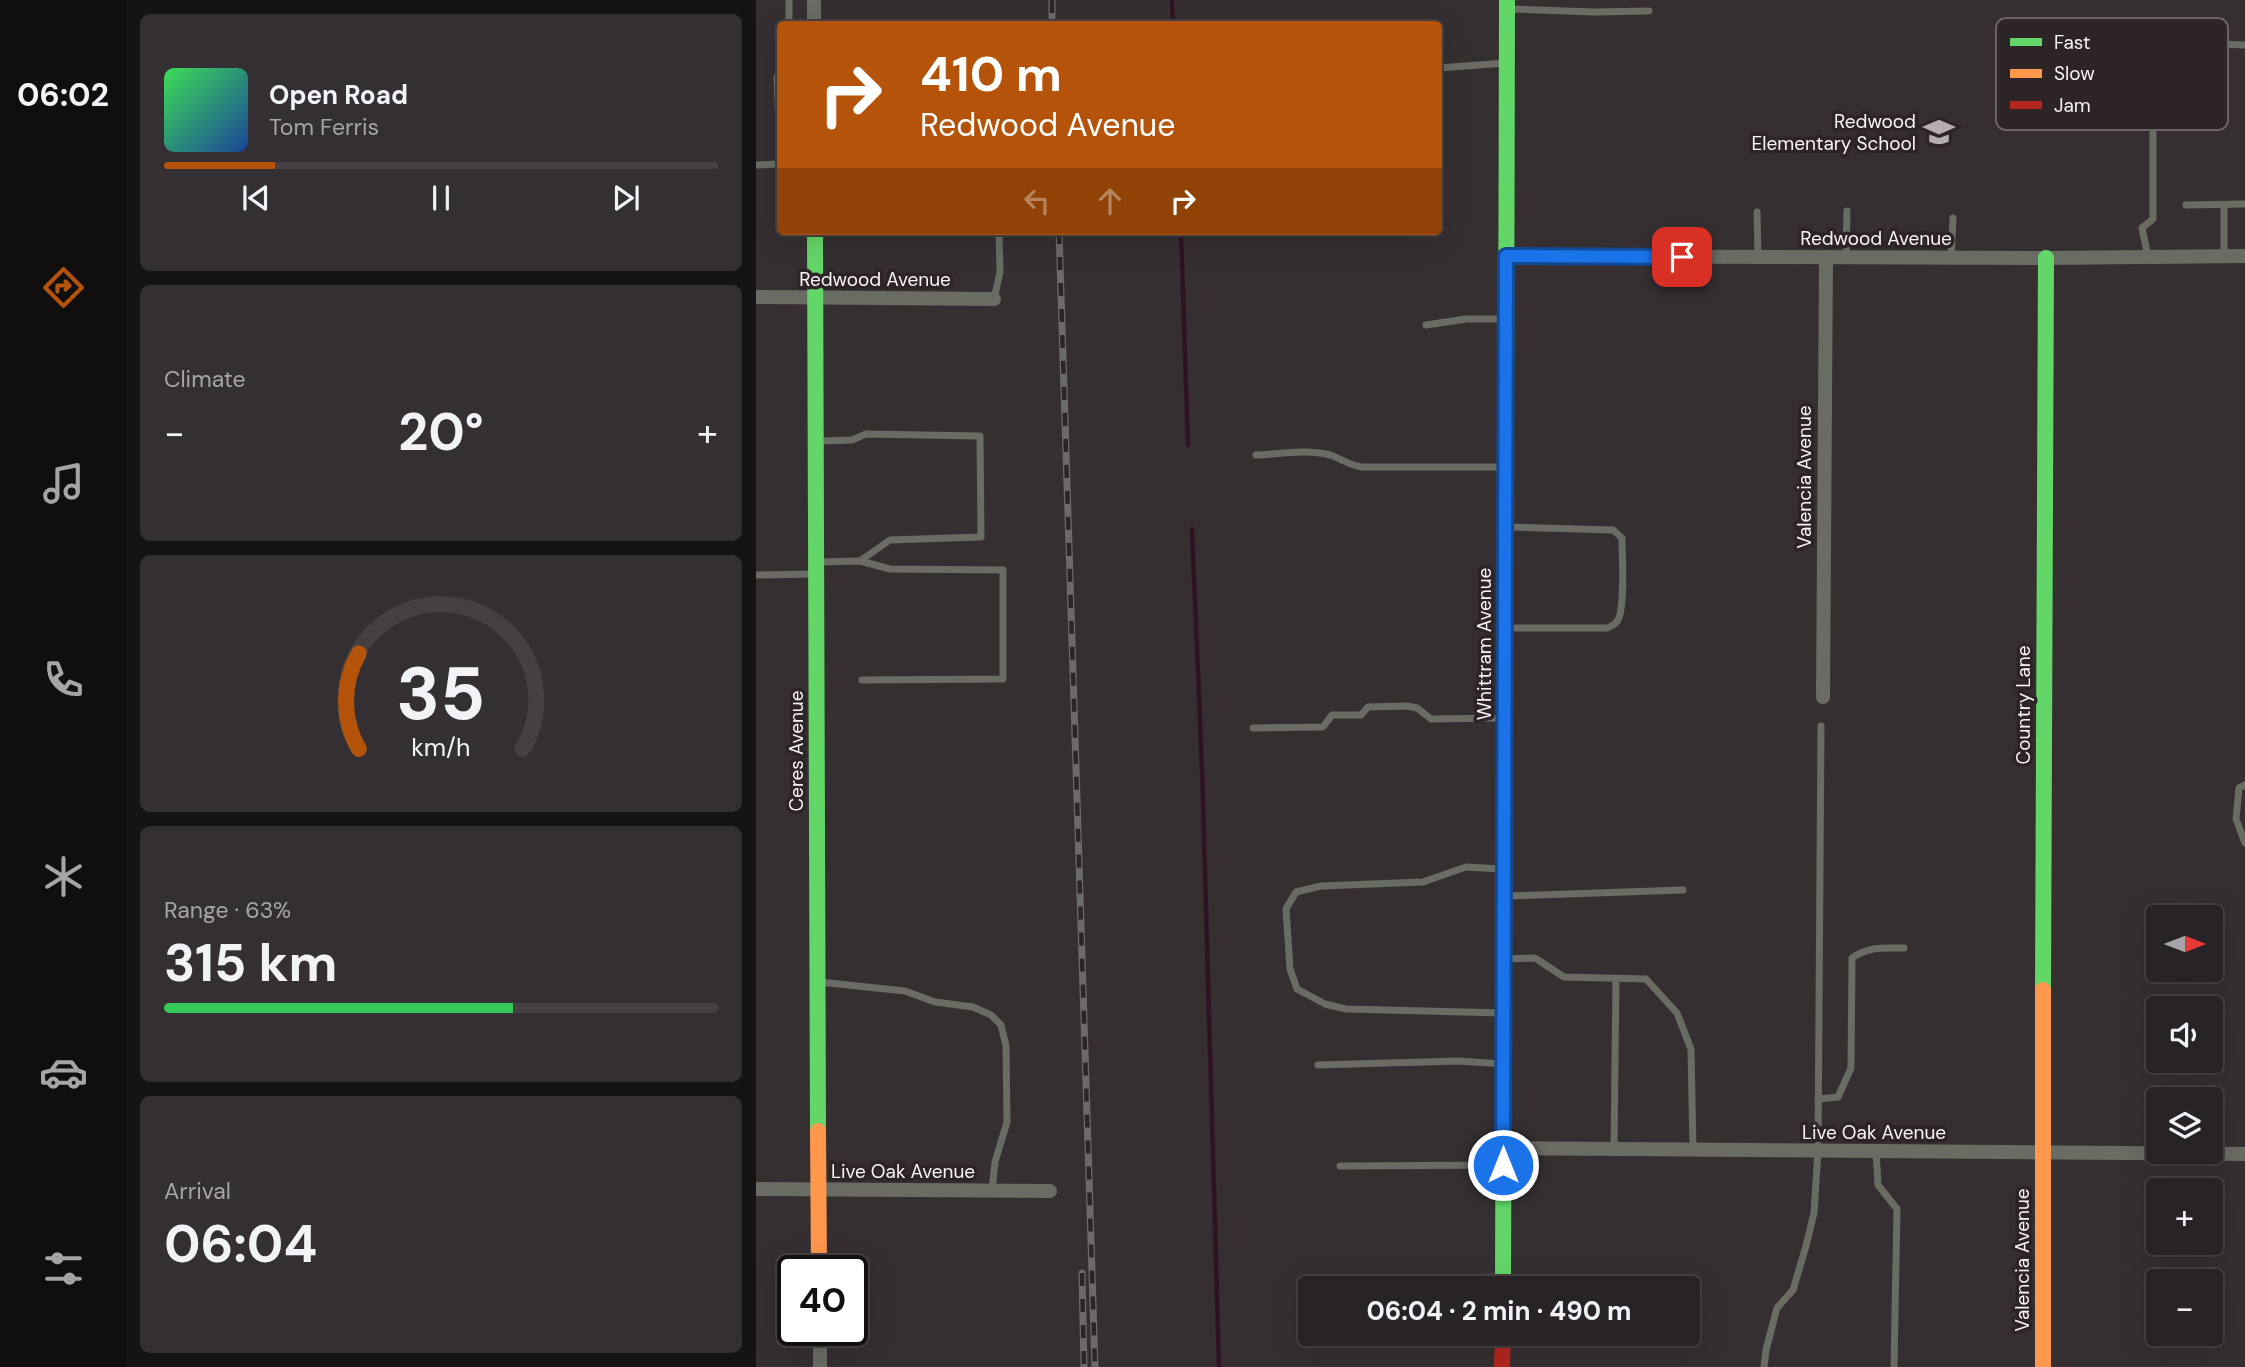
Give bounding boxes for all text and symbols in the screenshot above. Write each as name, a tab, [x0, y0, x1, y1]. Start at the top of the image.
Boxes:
legend	[1996, 18, 2228, 130]
text: Fast	[2054, 30, 2090, 55]
text: 410 m	[920, 42, 1062, 106]
icon: right	[805, 49, 896, 140]
text: Slow	[2054, 61, 2095, 86]
text: 06:02	[17, 74, 109, 116]
text: Open Road	[269, 78, 408, 112]
text: Jam	[2054, 93, 2091, 118]
text: Redwood Avenue	[920, 104, 1175, 146]
place label: Redwood Elementary School	[1752, 109, 1916, 156]
text: Tom Ferris	[269, 112, 379, 142]
school or university icon: Redwood Elementary School	[1922, 115, 1956, 149]
icon: previous	[237, 179, 275, 217]
icon: pause	[422, 179, 460, 217]
icon: next	[607, 179, 645, 217]
icon: left	[1018, 182, 1056, 220]
icon: ahead	[1091, 182, 1129, 220]
icon: right	[1164, 182, 1202, 220]
street label: Redwood Avenue	[1800, 226, 1952, 251]
pin	[1652, 227, 1712, 287]
icon: arrive	[1663, 238, 1701, 276]
icon: directions	[39, 263, 88, 312]
street label: Redwood Avenue	[799, 267, 951, 292]
text: Climate	[164, 364, 246, 394]
text: 20°	[398, 398, 484, 466]
street label: Valencia Avenue	[1792, 405, 1817, 549]
text: −	[164, 408, 185, 458]
text: +	[697, 408, 718, 458]
icon: music	[39, 459, 88, 508]
street label: Whittram Avenue	[1472, 568, 1497, 720]
street label: Country Lane	[2011, 646, 2036, 764]
text: 35	[396, 648, 486, 743]
icon: phone	[39, 655, 88, 704]
street label: Ceres Avenue	[784, 690, 809, 812]
text: km/h	[411, 731, 471, 764]
icon: climate	[39, 852, 88, 901]
text: Range · 63%	[164, 895, 291, 925]
north arrow	[2146, 905, 2222, 982]
map controls	[2146, 905, 2223, 1346]
text: 315 km	[164, 929, 337, 997]
button: sound	[2146, 996, 2223, 1073]
icon: car	[39, 1048, 88, 1097]
button: layers	[2146, 1087, 2223, 1164]
street label: Live Oak Avenue	[1802, 1120, 1946, 1145]
position arrow	[1466, 1128, 1540, 1202]
street label: Live Oak Avenue	[831, 1159, 975, 1184]
text: Arrival	[164, 1176, 231, 1206]
button: +	[2146, 1178, 2223, 1255]
street label: Valencia Avenue	[2010, 1188, 2035, 1332]
text: 06:04	[164, 1210, 317, 1278]
icon: filters	[39, 1244, 88, 1293]
speed limit sign: 40	[777, 1255, 868, 1346]
button: −	[2146, 1269, 2223, 1346]
text: 06:04 · 2 min · 490 m	[1366, 1294, 1632, 1328]

